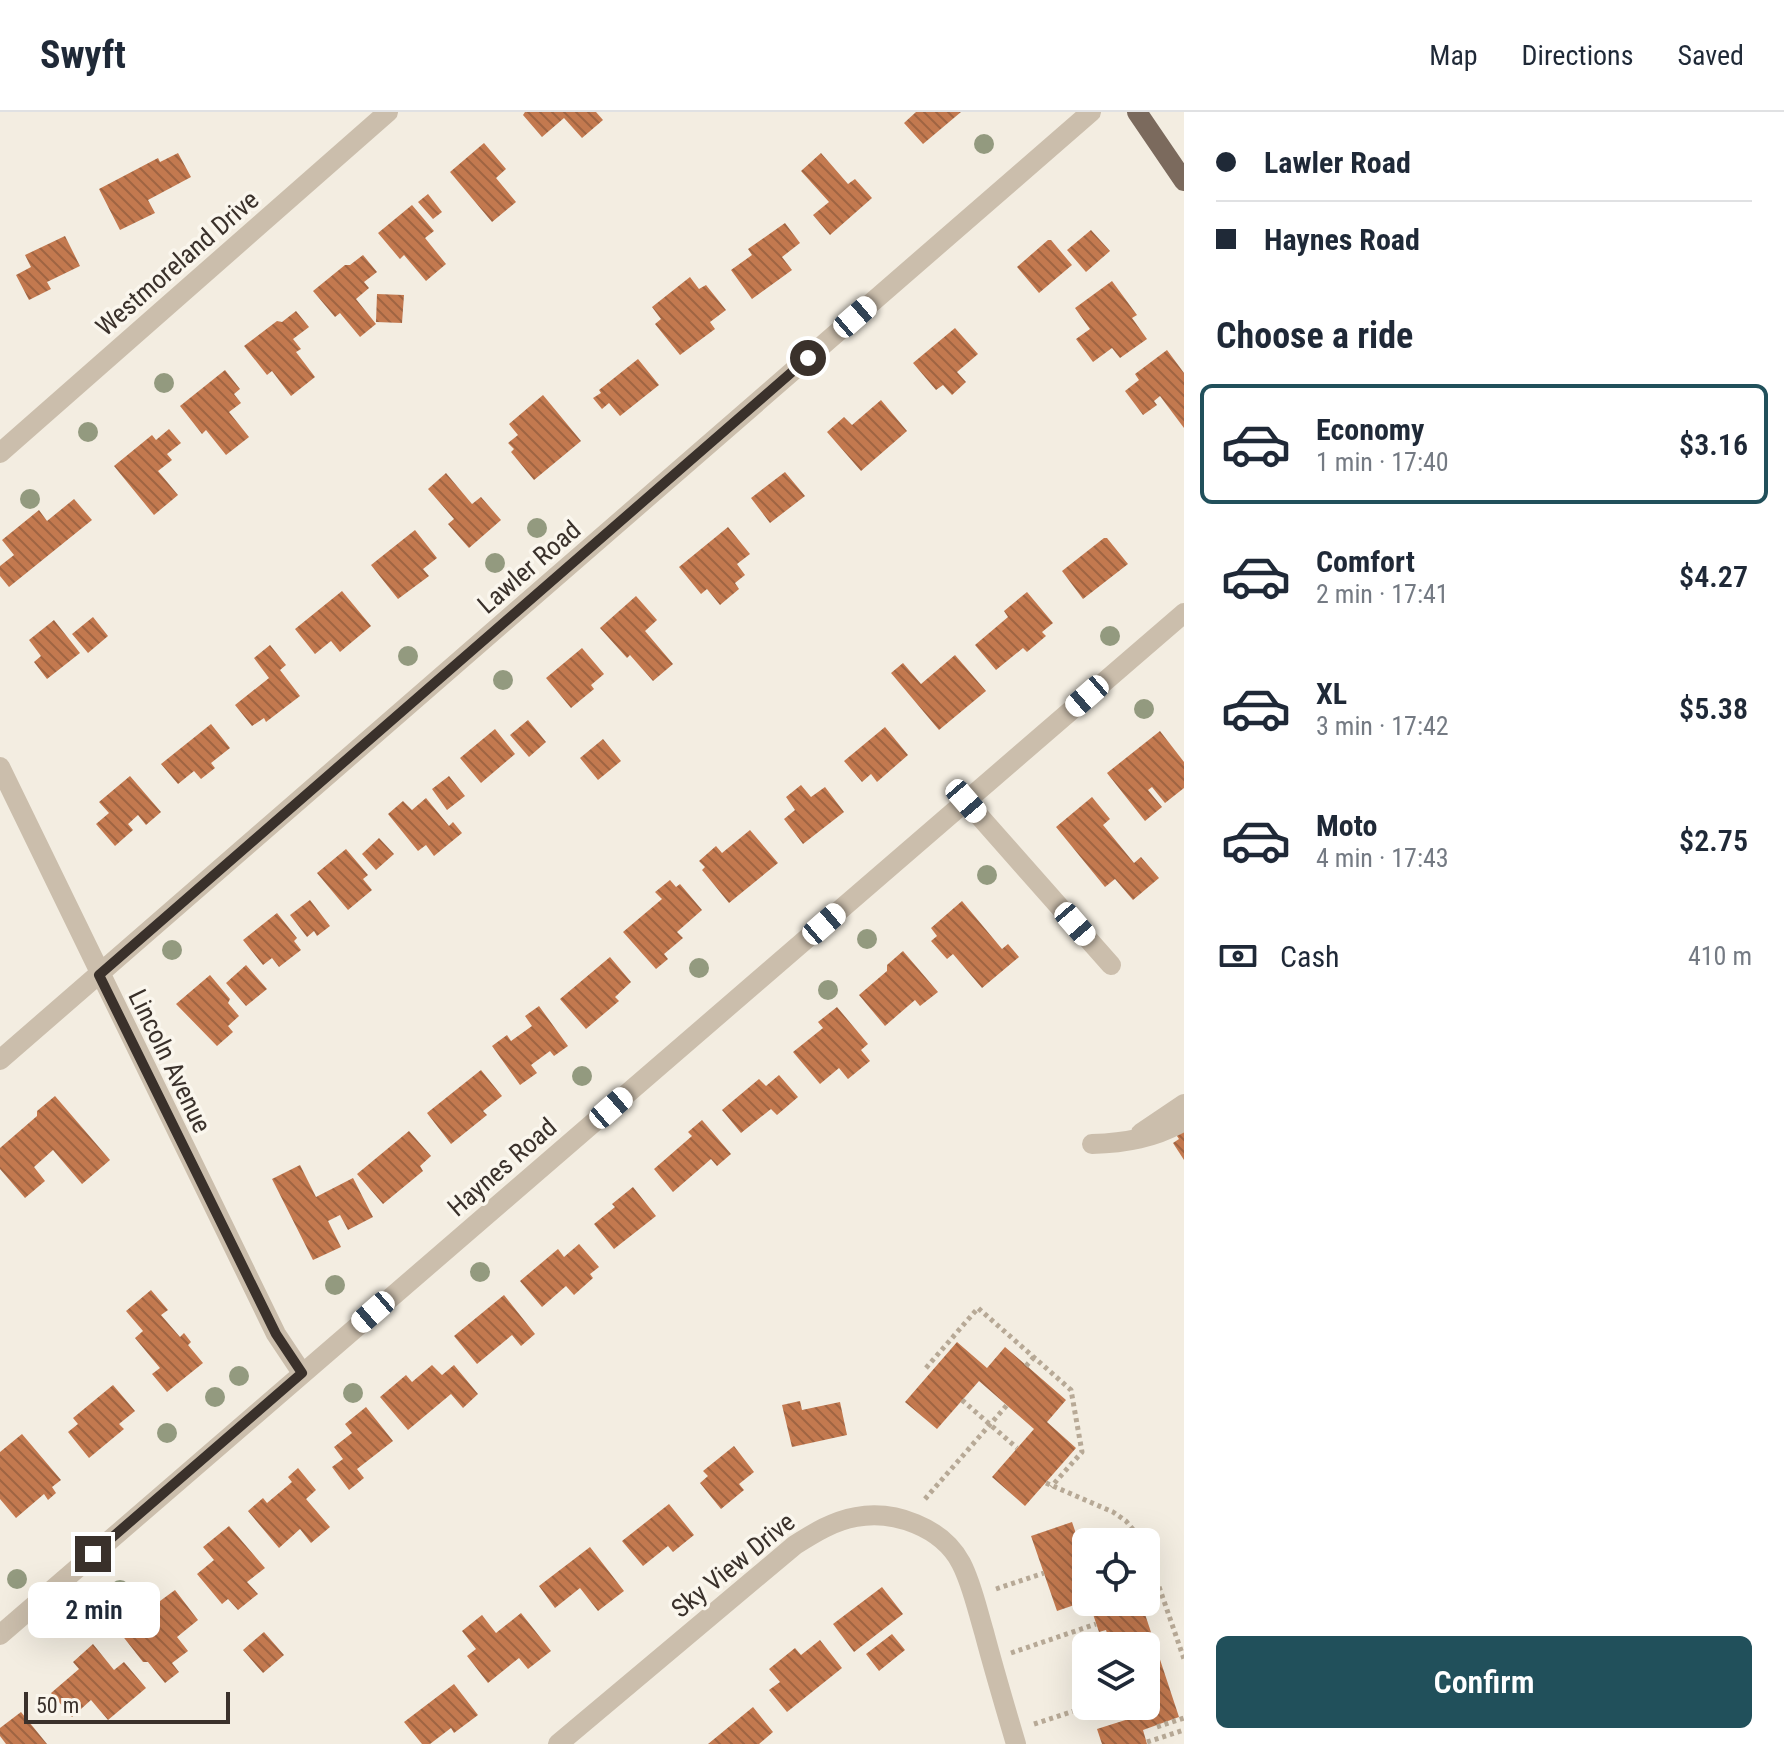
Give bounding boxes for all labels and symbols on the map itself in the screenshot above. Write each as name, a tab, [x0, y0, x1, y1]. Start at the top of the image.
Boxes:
street label: Westmoreland Drive	[90, 184, 264, 342]
car	[829, 292, 881, 342]
route start	[790, 340, 826, 376]
street label: Lawler Road	[472, 514, 586, 620]
car	[1061, 671, 1113, 721]
car	[941, 775, 991, 827]
car	[1050, 898, 1100, 950]
car	[798, 899, 850, 949]
street label: Lincoln Avenue	[122, 985, 218, 1137]
car	[585, 1083, 637, 1133]
street label: Haynes Road	[442, 1112, 562, 1222]
car	[347, 1287, 399, 1337]
street label: Sky View Drive	[665, 1506, 801, 1624]
route end	[75, 1536, 111, 1572]
callout: 2 min	[27, 1582, 159, 1638]
scale bar	[24, 1688, 230, 1724]

